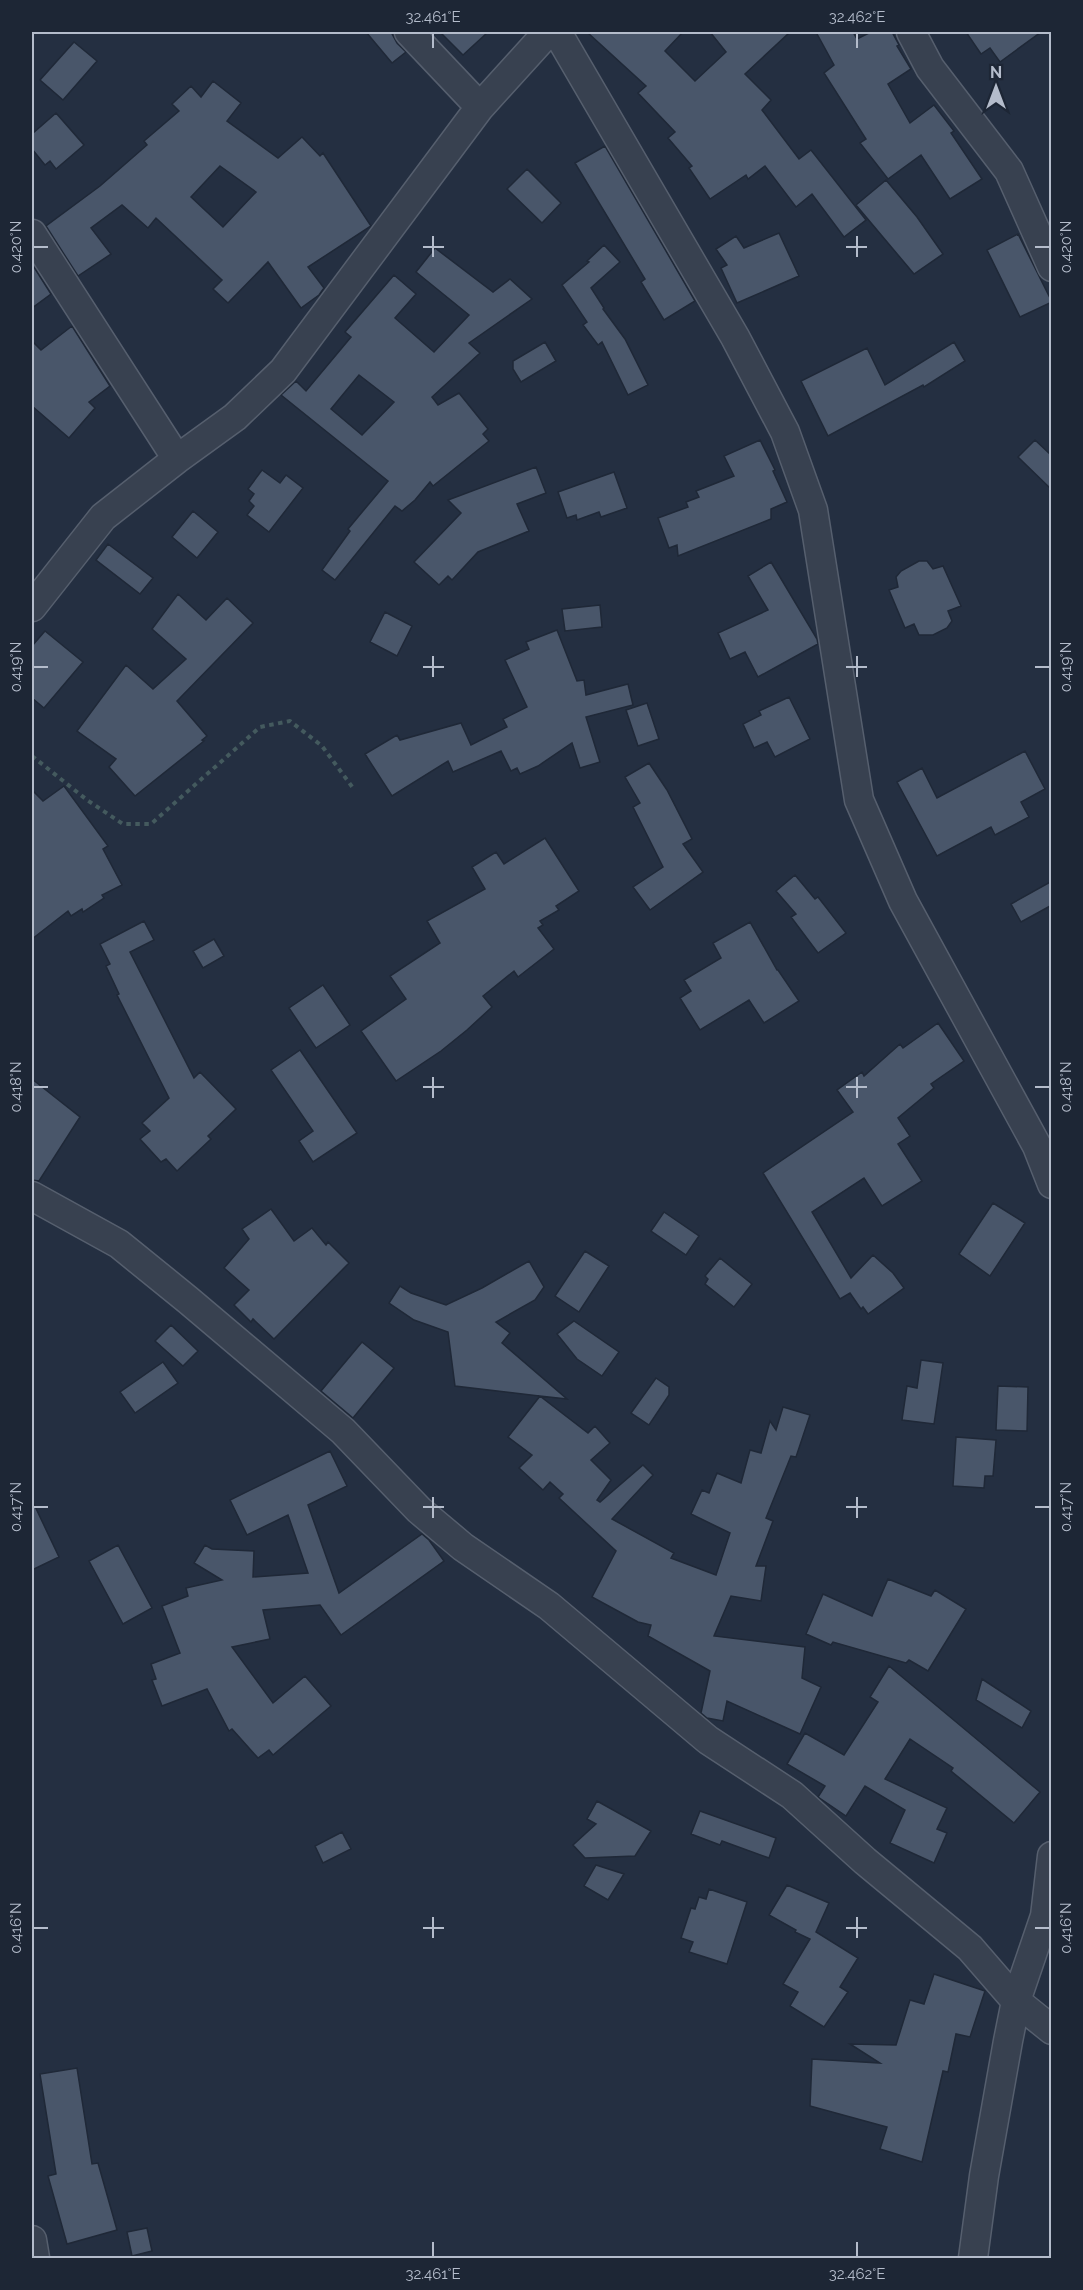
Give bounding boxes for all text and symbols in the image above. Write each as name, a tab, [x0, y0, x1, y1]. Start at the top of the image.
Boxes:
text: 32.461°E	[405, 8, 461, 26]
text: 32.462°E	[829, 8, 885, 26]
north arrow	[966, 57, 1026, 117]
text: N	[990, 63, 1002, 82]
text: 0.420°N	[7, 221, 25, 273]
text: 0.420°N	[1057, 221, 1075, 273]
text: 0.419°N	[7, 642, 25, 692]
text: 0.419°N	[1057, 642, 1075, 692]
text: 0.418°N	[7, 1061, 25, 1113]
text: 0.418°N	[1057, 1061, 1075, 1113]
text: 0.417°N	[7, 1482, 25, 1532]
text: 0.417°N	[1057, 1482, 1075, 1532]
text: 0.416°N	[7, 1902, 25, 1954]
text: 0.416°N	[1057, 1902, 1075, 1954]
text: 32.461°E	[405, 2265, 461, 2283]
text: 32.462°E	[829, 2265, 885, 2283]

